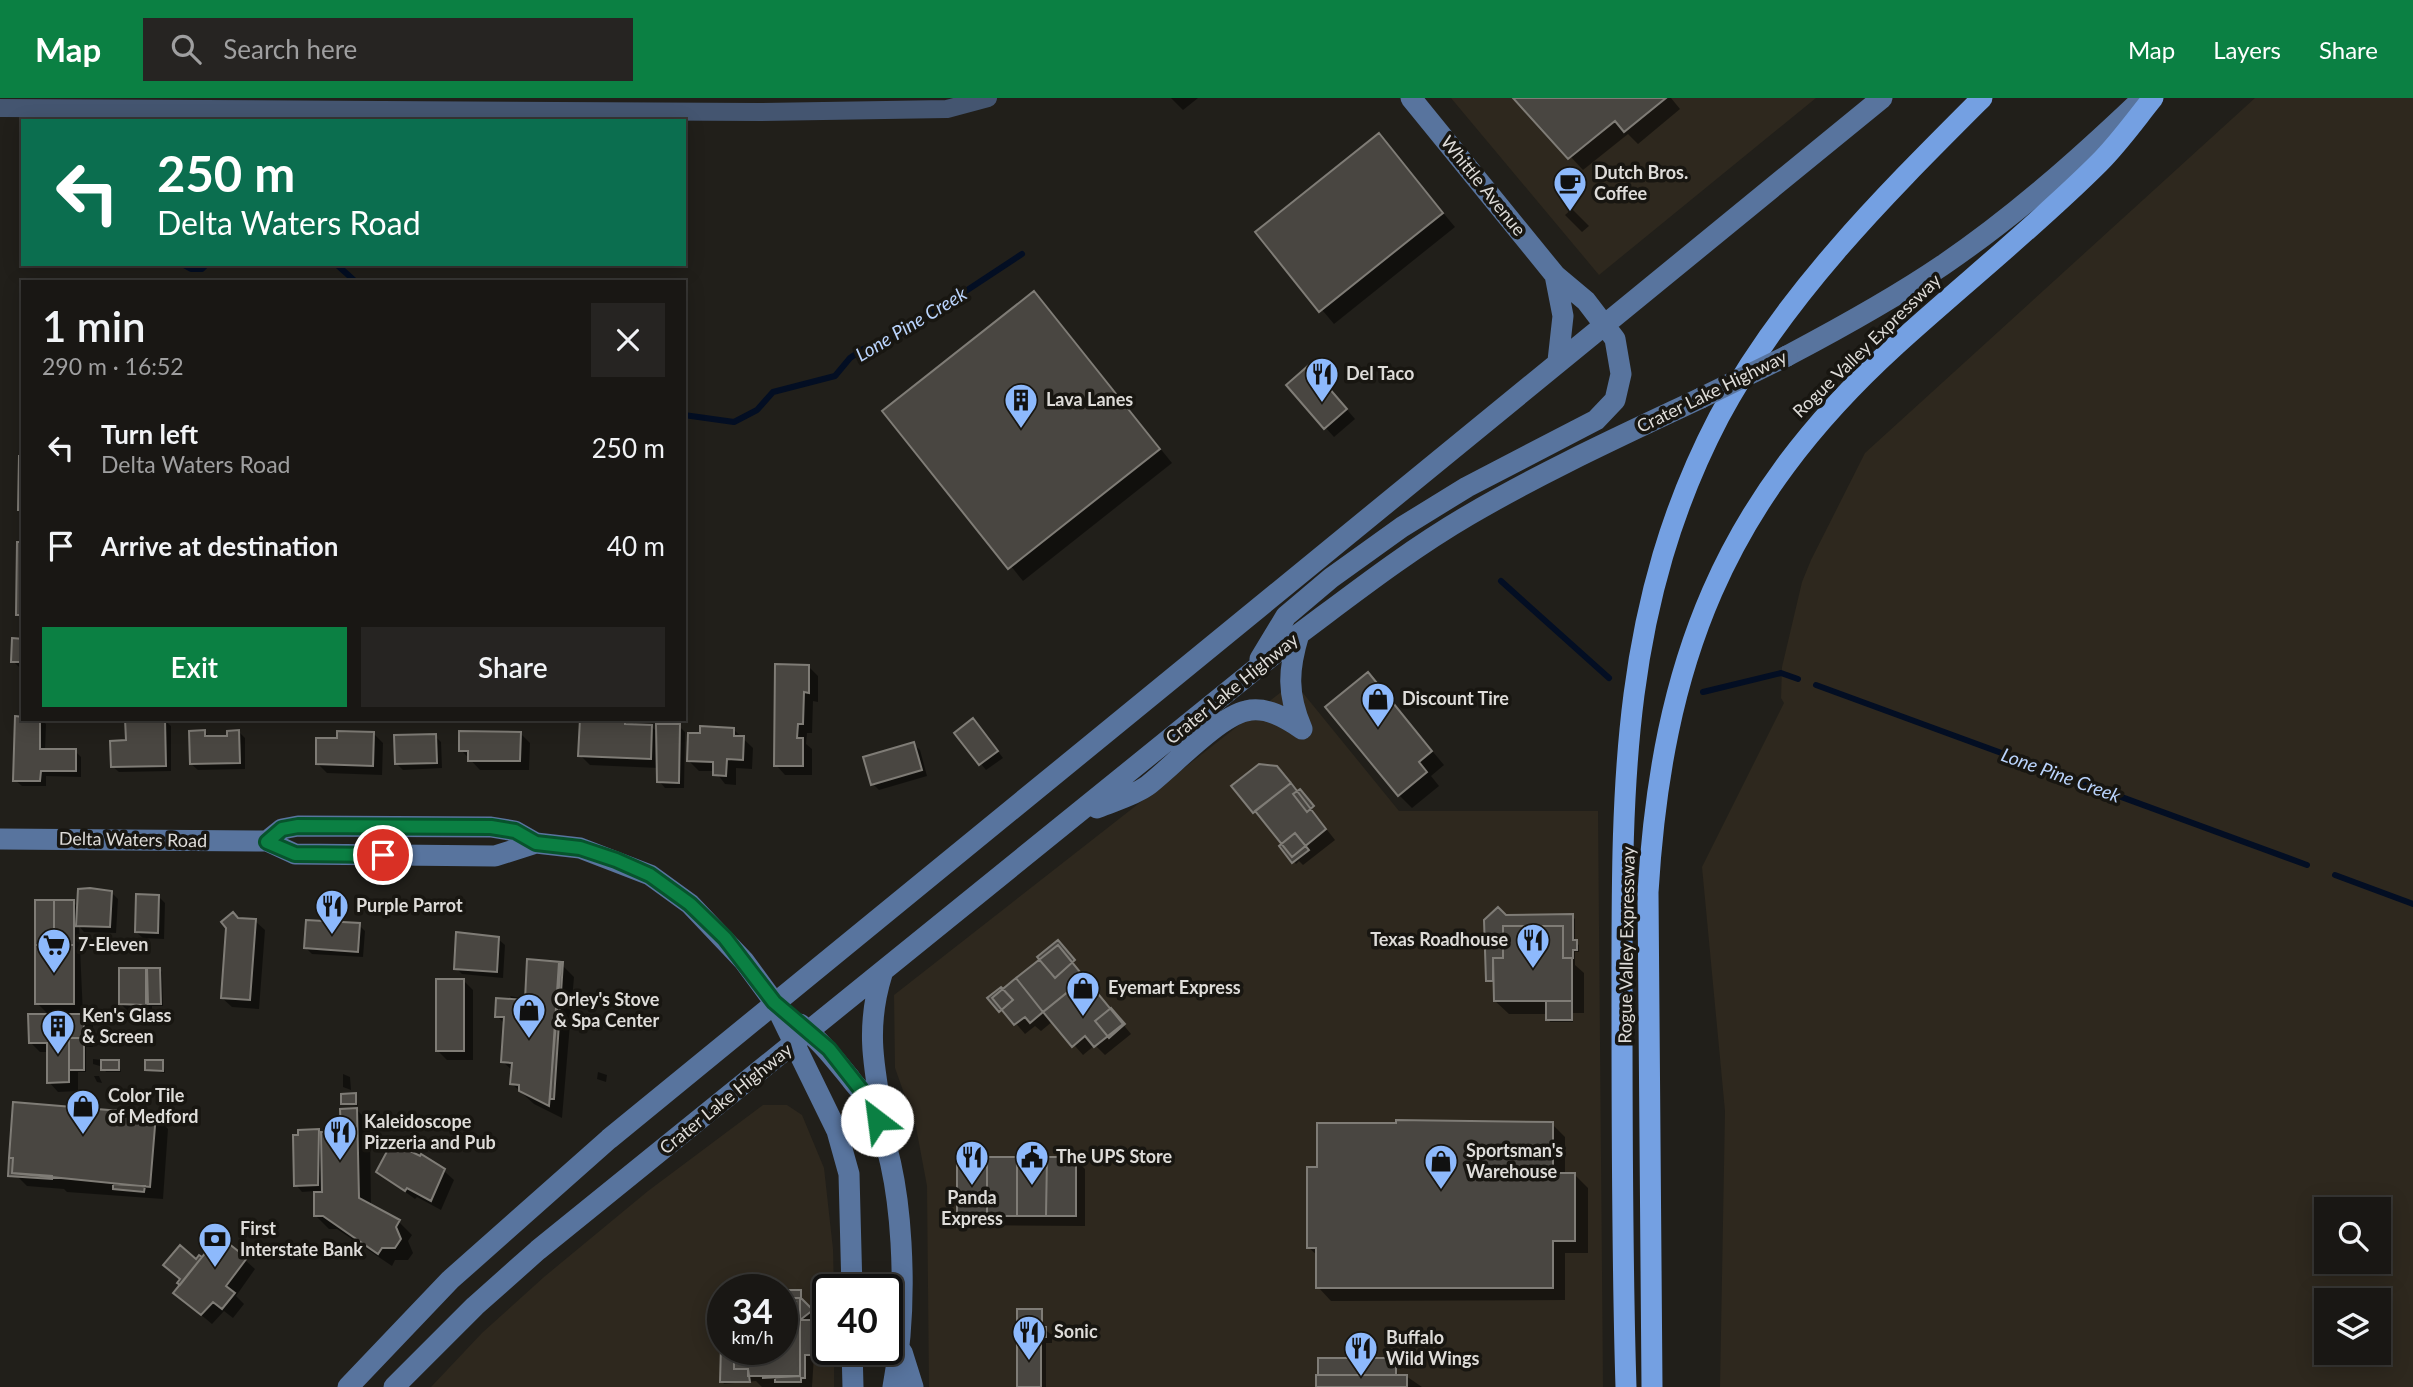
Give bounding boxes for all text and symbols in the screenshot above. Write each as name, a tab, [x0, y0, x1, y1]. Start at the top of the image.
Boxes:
search box	[143, 18, 633, 81]
text: Map	[35, 29, 101, 69]
icon: search	[167, 30, 205, 68]
text: Search here	[223, 33, 357, 65]
text: Map	[2128, 35, 2175, 64]
text: Layers	[2213, 35, 2281, 64]
text: Share	[2319, 35, 2378, 64]
street label: Whittle Avenue	[1437, 131, 1531, 240]
text: 250 m	[157, 144, 295, 202]
icon: left	[42, 147, 133, 238]
place label: Dutch Bros. Coffee	[1594, 161, 1688, 204]
cafe icon: Dutch Bros. Coffee	[1551, 164, 1589, 213]
text: Delta Waters Road	[157, 203, 421, 242]
street label: Rogue Valley Expressway	[1788, 268, 1945, 422]
water label: Lone Pine Creek	[851, 281, 971, 366]
text: 1 min	[42, 301, 146, 351]
button: close	[591, 303, 665, 377]
street label: Crater Lake Highway	[1633, 345, 1791, 437]
text: 290 m · 16:52	[42, 352, 184, 380]
restaurant icon: Del Taco	[1303, 355, 1341, 404]
place label: Del Taco	[1346, 362, 1414, 384]
building icon: Lava Lanes	[1002, 381, 1040, 430]
place label: Lava Lanes	[1046, 388, 1133, 410]
text: Turn left	[101, 418, 198, 450]
icon: left	[42, 429, 80, 467]
text: 250 m	[592, 432, 665, 464]
text: Delta Waters Road	[101, 450, 290, 478]
icon: arrive	[42, 527, 80, 565]
text: Arrive at destination	[101, 530, 338, 562]
text: 40 m	[607, 530, 665, 562]
button: Exit	[42, 627, 347, 707]
button: Share	[361, 627, 665, 707]
street label: Crater Lake Highway	[1161, 628, 1303, 748]
shop icon: Discount Tire	[1359, 680, 1397, 729]
place label: Discount Tire	[1402, 687, 1509, 709]
water label: Lone Pine Creek	[1998, 742, 2125, 807]
pin	[353, 825, 413, 885]
street label: Delta Waters Road	[59, 827, 207, 851]
icon: arrive	[364, 836, 402, 874]
street label: Rogue Valley Expressway	[1613, 845, 1639, 1044]
restaurant icon: Purple Parrot	[313, 887, 351, 936]
place label: Purple Parrot	[356, 894, 463, 916]
restaurant icon: Texas Roadhouse	[1514, 921, 1552, 970]
supermarket icon: 7-Eleven	[35, 926, 73, 975]
place label: Texas Roadhouse	[1370, 928, 1508, 950]
place label: 7-Eleven	[78, 933, 148, 955]
shop icon: Eyemart Express	[1064, 969, 1102, 1018]
place label: Eyemart Express	[1108, 976, 1241, 998]
place label: Orley's Stove & Spa Center	[554, 988, 660, 1031]
shop icon: Orley's Stove & Spa Center	[510, 991, 548, 1040]
place label: Ken's Glass & Screen	[82, 1004, 172, 1047]
building icon: Ken's Glass & Screen	[39, 1007, 77, 1056]
street label: Crater Lake Highway	[655, 1038, 797, 1158]
position arrow	[840, 1083, 914, 1157]
place label: Color Tile of Medford	[108, 1084, 198, 1127]
shop icon: Color Tile of Medford	[64, 1087, 102, 1136]
place label: Kaleidoscope Pizzeria and Pub	[364, 1110, 496, 1153]
restaurant icon: Kaleidoscope Pizzeria and Pub	[321, 1113, 359, 1162]
restaurant icon: Panda Express	[953, 1138, 991, 1187]
public building icon: The UPS Store	[1013, 1138, 1051, 1187]
place label: Sportsman's Warehouse	[1466, 1139, 1563, 1182]
shop icon: Sportsman's Warehouse	[1422, 1142, 1460, 1191]
place label: The UPS Store	[1056, 1145, 1172, 1167]
place label: Panda Express	[941, 1186, 1003, 1229]
map controls	[2314, 1197, 2391, 1365]
button: search	[2314, 1197, 2391, 1274]
place label: First Interstate Bank	[240, 1217, 363, 1260]
bank icon: First Interstate Bank	[196, 1220, 234, 1269]
speed limit sign: 40	[812, 1274, 903, 1365]
button: layers	[2314, 1288, 2391, 1365]
text: 34	[732, 1289, 773, 1331]
restaurant icon: Sonic	[1010, 1313, 1048, 1362]
place label: Sonic	[1054, 1320, 1098, 1342]
text: km/h	[731, 1326, 774, 1348]
place label: Buffalo Wild Wings	[1386, 1326, 1479, 1369]
restaurant icon: Buffalo Wild Wings	[1342, 1329, 1380, 1378]

